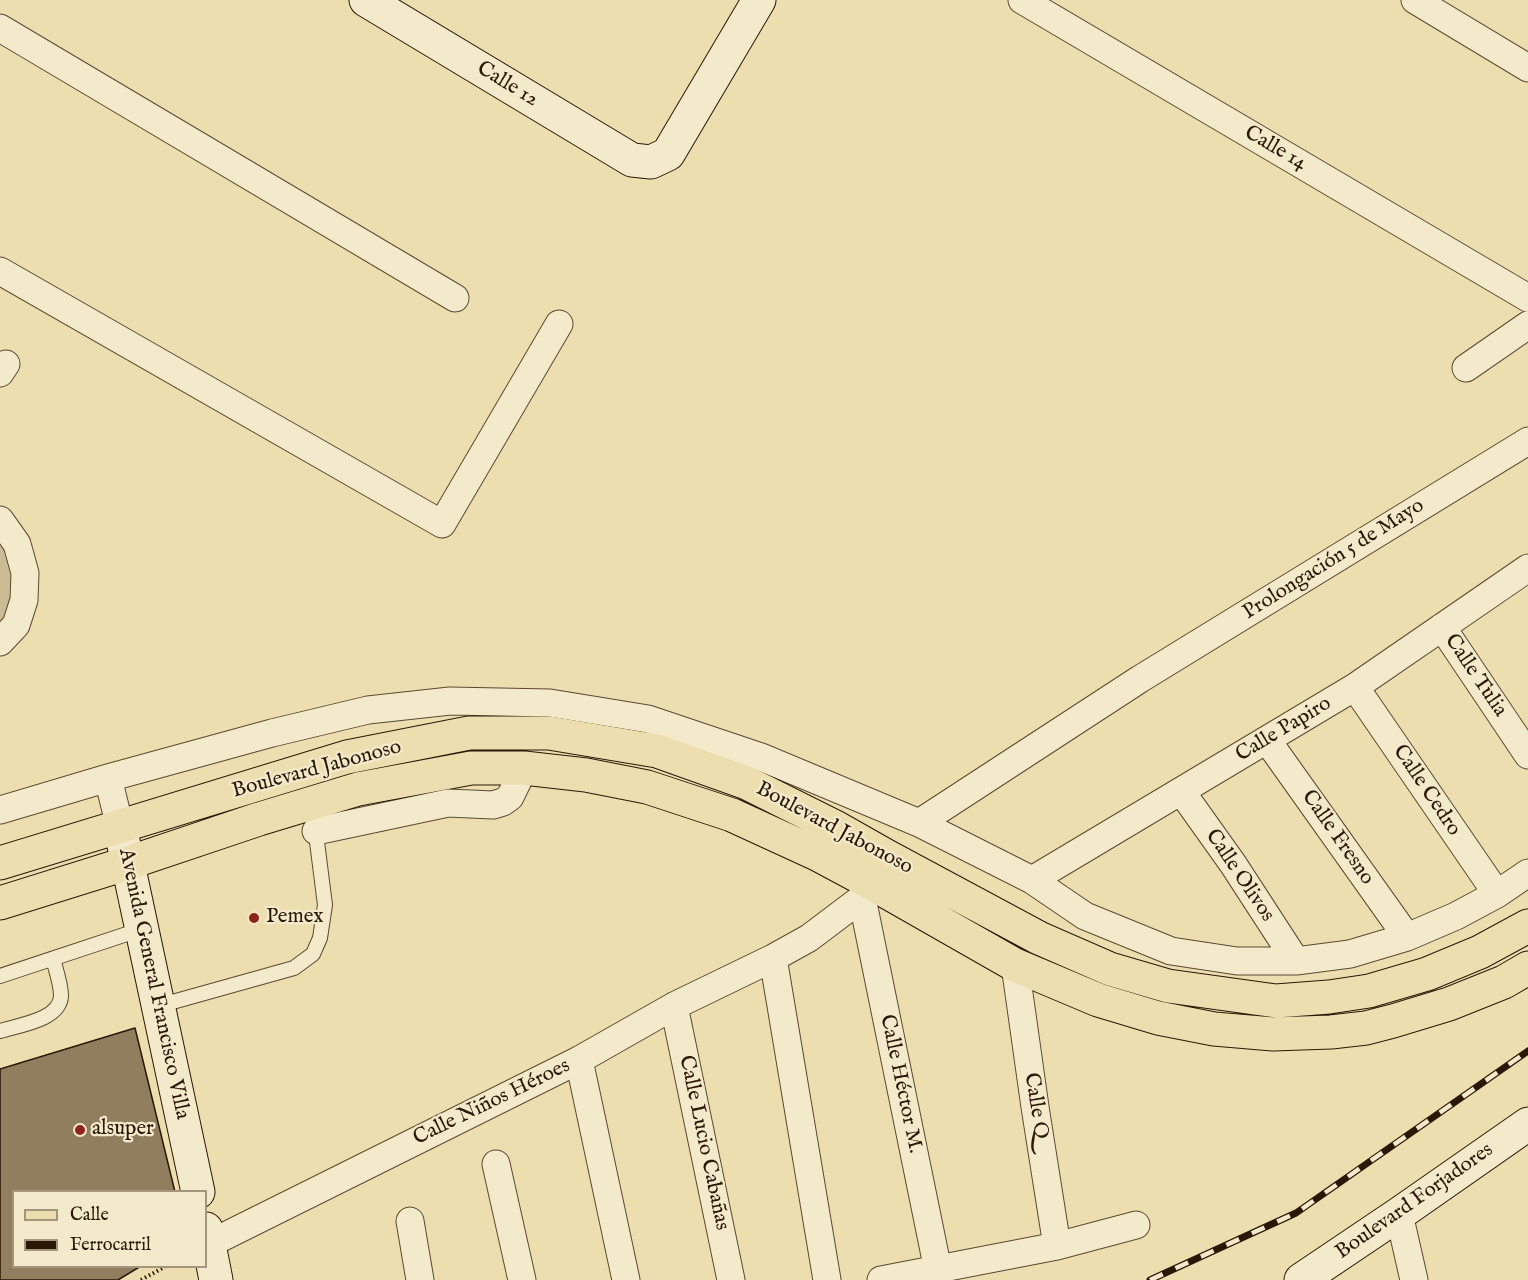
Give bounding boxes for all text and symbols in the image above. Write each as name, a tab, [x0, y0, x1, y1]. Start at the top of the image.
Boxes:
street label: Calle 12	[472, 57, 542, 113]
street label: Calle 14	[1239, 121, 1311, 177]
street label: Prolongación 5 de Mayo	[1239, 494, 1429, 626]
street label: Calle Tulia	[1438, 630, 1512, 722]
street label: Calle Papiro	[1232, 692, 1336, 768]
street label: Boulevard Jabonoso	[230, 735, 404, 805]
street label: Calle Cedro	[1386, 741, 1466, 841]
street label: Boulevard Jabonoso	[751, 777, 917, 881]
street label: Calle Fresno	[1295, 786, 1379, 890]
street label: Calle Olivos	[1199, 825, 1279, 927]
street label: Avenida General Francisco Villa	[112, 846, 194, 1122]
place label: Pemex	[266, 905, 324, 931]
marker: Pemex	[247, 911, 261, 925]
street label: Calle Héctor M.	[873, 1012, 927, 1156]
street label: Calle Lucio Cabañas	[672, 1053, 734, 1233]
street label: Calle Niños Héroes	[410, 1054, 574, 1152]
street label: Calle Q	[1017, 1071, 1053, 1141]
place label: alsuper	[92, 1117, 154, 1143]
marker: alsuper	[73, 1123, 87, 1137]
street label: Boulevard Forjadores	[1331, 1138, 1499, 1266]
legend	[12, 1190, 207, 1268]
text: Calle	[70, 1204, 109, 1227]
text: Ferrocarril	[70, 1234, 151, 1257]

